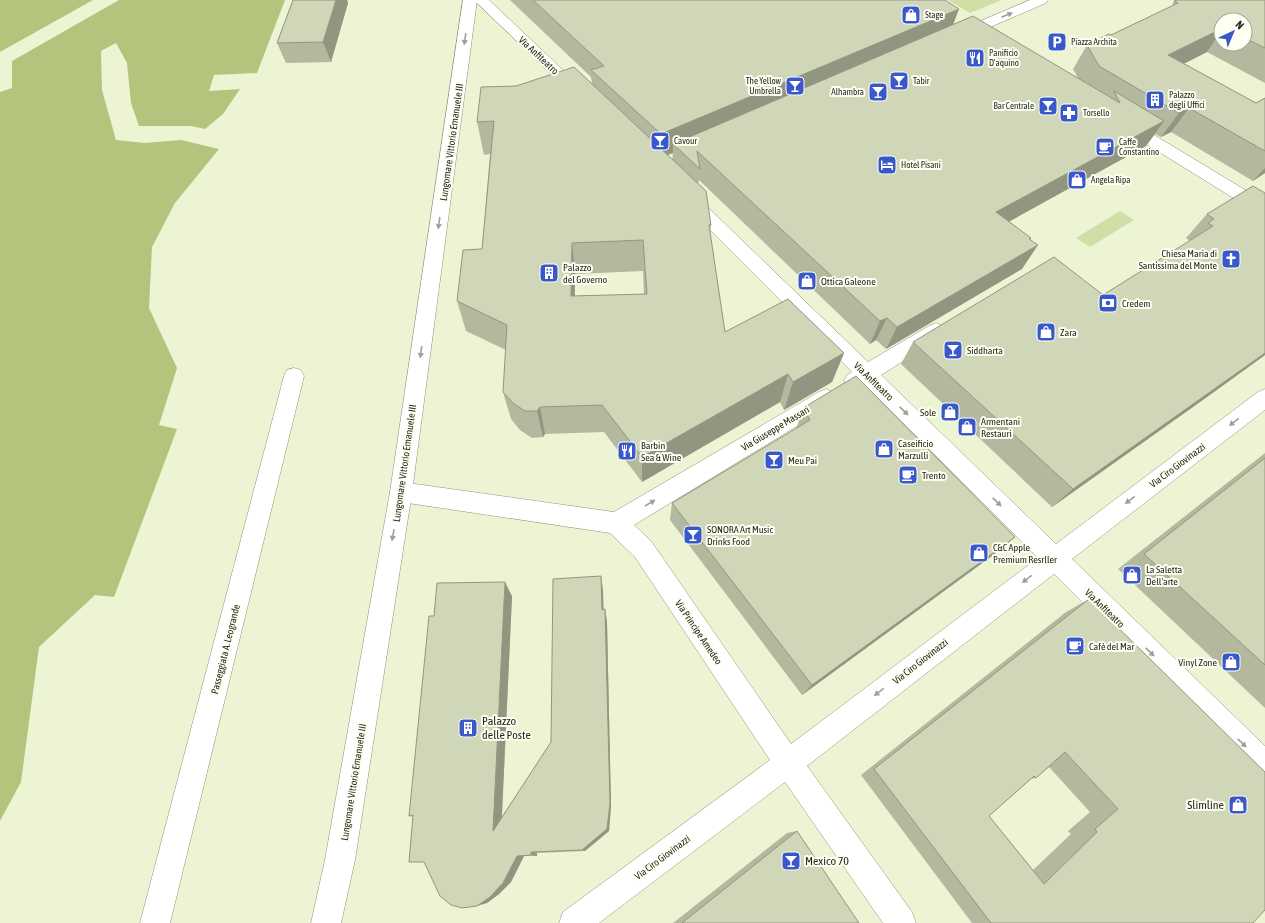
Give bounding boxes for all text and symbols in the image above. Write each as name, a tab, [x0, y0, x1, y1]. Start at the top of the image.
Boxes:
shop icon: Stage	[900, 4, 922, 26]
place label: Stage	[925, 10, 943, 20]
one-way arrow	[1001, 12, 1013, 18]
north arrow	[1213, 12, 1253, 52]
text: N	[1233, 18, 1246, 31]
parking icon: Piazza Archita	[1046, 31, 1068, 53]
one-way arrow	[462, 33, 468, 45]
street label: Via Anfiteatro	[516, 34, 561, 77]
place label: Piazza Archita	[1071, 37, 1117, 47]
restaurant icon: Panificio D'aquino	[964, 47, 986, 69]
place label: Panificio D'aquino	[989, 48, 1019, 68]
bar icon: Tabir	[888, 70, 910, 92]
bar icon: The Yellow Umbrella	[784, 75, 806, 97]
place label: The Yellow Umbrella	[746, 76, 782, 96]
place label: Tabir	[913, 76, 930, 86]
bar icon: Alhambra	[867, 81, 889, 103]
street label: Lungomare Vittorio Emanuele III	[438, 83, 465, 201]
place label: Alhambra	[831, 87, 864, 97]
building icon: Palazzo degli Uffici	[1144, 89, 1166, 111]
place label: Palazzo degli Uffici	[1169, 90, 1205, 110]
bar icon: Bar Centrale	[1037, 95, 1059, 117]
place label: Bar Centrale	[994, 101, 1034, 111]
pharmacy icon: Torsello	[1058, 102, 1080, 124]
place label: Torsello	[1083, 108, 1109, 118]
bar icon: Cavour	[649, 130, 671, 152]
place label: Cavour	[674, 136, 697, 146]
cafe icon: Caffe Constantino	[1094, 136, 1116, 158]
place label: Caffe Constantino	[1119, 137, 1159, 157]
hotel icon: Hotel Pisani	[876, 154, 898, 176]
place label: Hotel Pisani	[901, 160, 941, 170]
shop icon: Angela Ripa	[1066, 169, 1088, 191]
place label: Angela Ripa	[1091, 175, 1130, 185]
one-way arrow	[436, 217, 442, 229]
place label: Chiesa Maria di Santissima del Monte	[1139, 248, 1217, 271]
church icon: Chiesa Maria di Santissima del Monte	[1220, 248, 1242, 270]
building icon: Palazzo del Governo	[538, 262, 560, 284]
place label: Palazzo del Governo	[563, 262, 608, 285]
shop icon: Ottica Galeone	[796, 270, 818, 292]
place label: Ottica Galeone	[821, 276, 876, 287]
bank icon: Credem	[1097, 292, 1119, 314]
place label: Credem	[1122, 298, 1150, 309]
shop icon: Zara	[1035, 321, 1057, 343]
place label: Zara	[1060, 327, 1077, 338]
bar icon: Siddharta	[942, 339, 964, 361]
one-way arrow	[418, 345, 424, 358]
place label: Siddharta	[967, 345, 1003, 356]
street label: Via Anfiteatro	[852, 360, 896, 403]
shop icon: Sole	[939, 401, 961, 423]
street label: Lungomare Vittorio Emanuele III	[391, 404, 418, 522]
street label: Via Giuseppe Massari	[739, 404, 811, 453]
one-way arrow	[899, 406, 909, 416]
place label: Sole	[920, 407, 936, 418]
shop icon: Armentani Restauri	[956, 416, 978, 438]
place label: Armentani Restauri	[981, 416, 1020, 439]
one-way arrow	[1229, 417, 1239, 425]
shop icon: Caseificio Marzulli	[873, 438, 895, 460]
place label: Caseificio Marzulli	[898, 438, 934, 461]
restaurant icon: Barbin Sea & Wine	[616, 440, 638, 462]
place label: Barbin Sea & Wine	[641, 440, 682, 463]
street label: Via Ciro Giovinazzi	[1147, 441, 1207, 490]
bar icon: Meu Pai	[763, 449, 785, 471]
place label: Meu Pai	[788, 455, 817, 466]
cafe icon: Trento	[897, 464, 919, 486]
place label: Trento	[922, 470, 946, 481]
one-way arrow	[1125, 496, 1136, 504]
one-way arrow	[992, 497, 1002, 507]
one-way arrow	[644, 500, 656, 507]
bar icon: SONORA Art Music Drinks Food	[682, 524, 704, 546]
place label: SONORA Art Music Drinks Food	[707, 524, 773, 547]
one-way arrow	[390, 529, 396, 542]
shop icon: C&C Apple Premium Resrller	[968, 542, 990, 564]
place label: C&C Apple Premium Resrller	[993, 542, 1058, 565]
shop icon: La Saletta Dell'arte	[1121, 564, 1143, 586]
place label: La Saletta Dell'arte	[1146, 564, 1183, 587]
one-way arrow	[1021, 575, 1032, 583]
street label: Via Anfiteatro	[1083, 587, 1127, 630]
street label: Via Principe Amedeo	[673, 598, 724, 667]
street label: Passeggiata A. Leogrande	[209, 603, 242, 695]
cafe icon: Cafè del Mar	[1064, 635, 1086, 657]
street label: Via Ciro Giovinazzi	[891, 637, 950, 686]
place label: Cafè del Mar	[1089, 641, 1135, 652]
one-way arrow	[1145, 647, 1155, 657]
shop icon: Vinyl Zone	[1220, 651, 1242, 673]
place label: Vinyl Zone	[1178, 657, 1217, 668]
one-way arrow	[874, 688, 885, 697]
place label: Palazzo delle Poste	[482, 714, 531, 742]
building icon: Palazzo delle Poste	[457, 717, 479, 739]
street label: Lungomare Vittorio Emanuele III	[339, 723, 368, 841]
one-way arrow	[1237, 738, 1247, 747]
shop icon: Slimline	[1227, 794, 1249, 816]
place label: Slimline	[1187, 798, 1224, 812]
street label: Via Ciro Giovinazzi	[632, 833, 692, 882]
bar icon: Mexico 70	[780, 850, 802, 872]
place label: Mexico 70	[805, 854, 849, 868]

